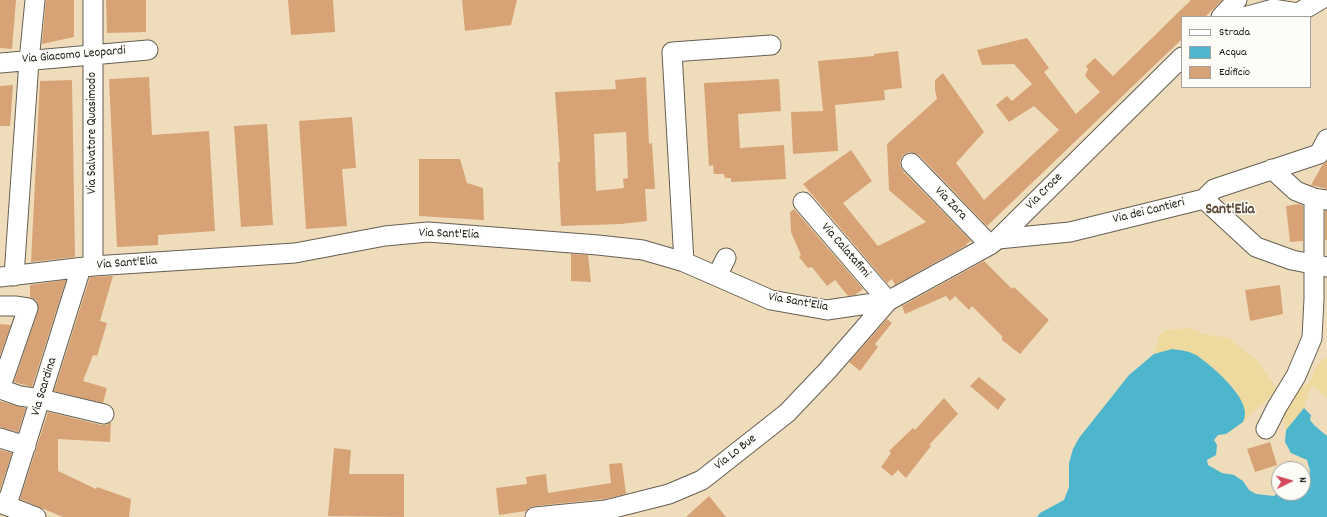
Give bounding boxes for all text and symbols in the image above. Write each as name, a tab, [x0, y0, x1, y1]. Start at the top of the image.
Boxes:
legend	[1181, 16, 1311, 88]
text: Strada	[1219, 24, 1250, 41]
street label: Via Giacomo Leopardi	[22, 44, 126, 68]
text: Acqua	[1219, 44, 1247, 61]
text: Edificio	[1219, 64, 1250, 81]
street label: Via Salvatore Quasimodo	[85, 72, 101, 194]
street label: Via Croce	[1023, 170, 1067, 214]
street label: Via Zara	[930, 184, 970, 224]
street label: Via dei Cantieri	[1111, 196, 1187, 228]
district label: Sant'Elia	[1205, 202, 1255, 220]
street label: Via Calatafimi	[817, 220, 873, 282]
street label: Via Sant'Elia	[419, 226, 479, 244]
street label: Via Sant'Elia	[96, 254, 158, 274]
street label: Via Sant'Elia	[767, 290, 829, 316]
street label: Via Scardina	[29, 356, 61, 418]
street label: Via Lo Bue	[712, 432, 760, 474]
north arrow	[1271, 461, 1311, 501]
text: N	[1294, 477, 1310, 483]

